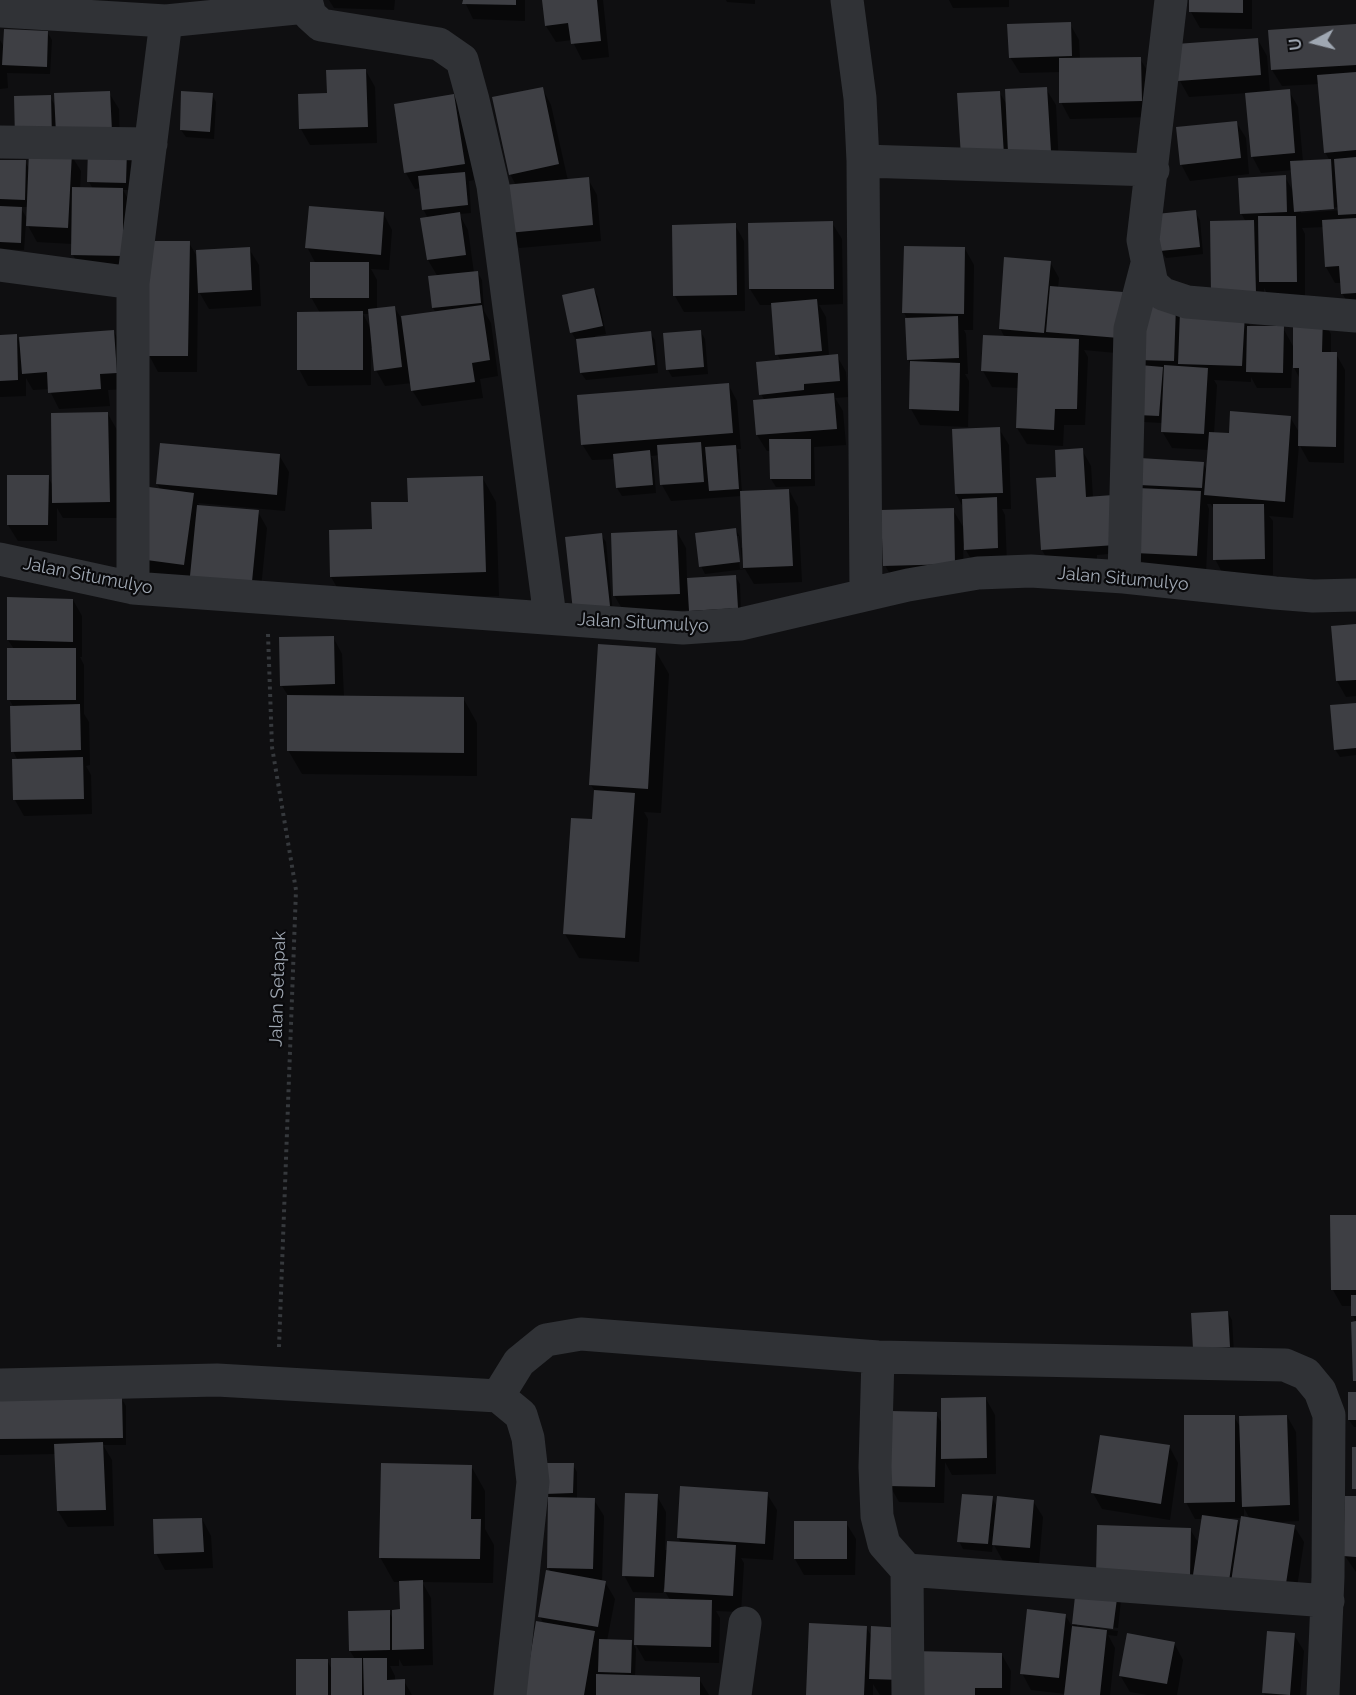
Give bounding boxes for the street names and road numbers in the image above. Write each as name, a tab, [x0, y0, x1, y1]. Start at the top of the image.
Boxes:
street label: Jalan Situmulyo	[21, 553, 155, 599]
street label: Jalan Situmulyo	[1056, 563, 1190, 595]
street label: Jalan Situmulyo	[577, 609, 709, 637]
street label: Jalan Setapak	[265, 931, 291, 1047]

